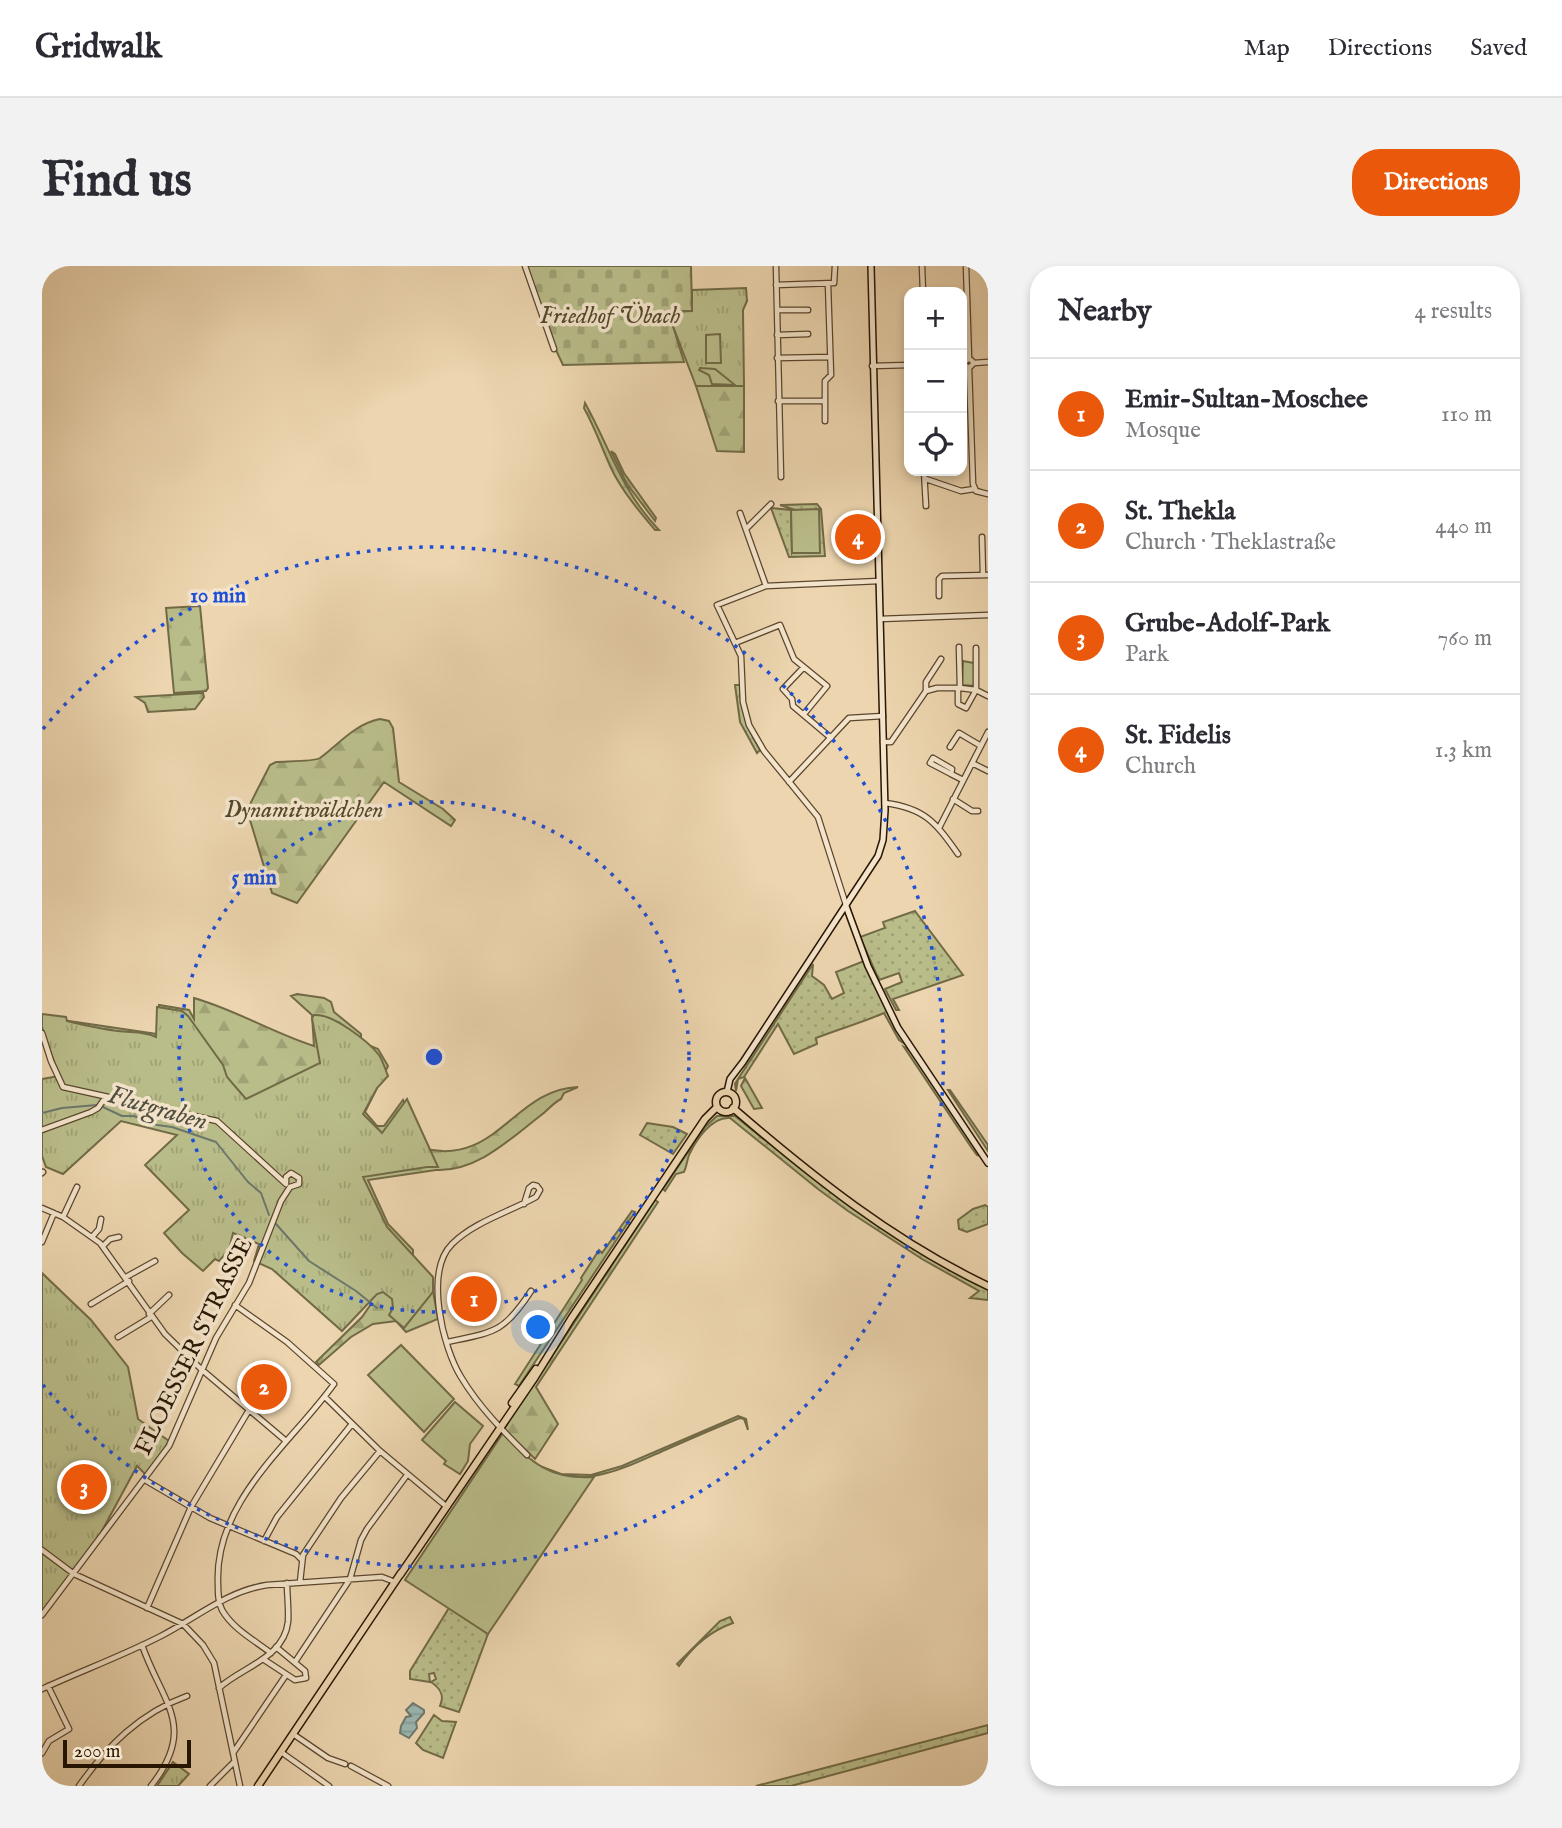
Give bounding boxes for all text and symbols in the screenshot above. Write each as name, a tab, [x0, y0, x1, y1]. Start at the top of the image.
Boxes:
text: Gridwalk	[35, 27, 162, 69]
text: Map	[1244, 33, 1290, 64]
text: Directions	[1328, 33, 1432, 64]
text: Saved	[1470, 33, 1527, 64]
button: Directions	[1352, 149, 1520, 216]
text: Find us	[42, 151, 192, 213]
map controls	[904, 287, 967, 476]
button: +	[904, 287, 967, 350]
text: Nearby	[1058, 293, 1151, 331]
text: 4 results	[1414, 297, 1492, 326]
park label: Friedhof Übach	[540, 301, 680, 332]
button: −	[904, 350, 967, 413]
text: Emir-Sultan-Moschee	[1125, 383, 1368, 416]
text: 1	[1077, 400, 1085, 429]
text: 110 m	[1441, 400, 1492, 429]
button: locate	[904, 413, 967, 476]
text: Mosque	[1125, 416, 1201, 445]
text: St. Thekla	[1125, 495, 1236, 528]
pin: 4	[835, 511, 881, 563]
text: 2	[1076, 512, 1086, 541]
text: 440 m	[1435, 512, 1492, 541]
text: Church · Theklastraße	[1125, 528, 1336, 557]
text: 10 min	[190, 583, 246, 610]
text: Grube-Adolf-Park	[1125, 607, 1330, 640]
text: 3	[1077, 624, 1085, 653]
text: 760 m	[1437, 624, 1492, 653]
text: Park	[1125, 640, 1169, 669]
text: St. Fidelis	[1125, 719, 1231, 752]
text: 4	[1075, 736, 1087, 765]
text: 1.3 km	[1435, 736, 1492, 765]
text: Church	[1125, 752, 1196, 781]
park label: Dynamitwäldchen	[224, 795, 384, 826]
text: 5 min	[231, 865, 277, 892]
centre of rings	[422, 1045, 446, 1069]
water label: Flutgraben	[104, 1079, 211, 1139]
street label: FLOESSER STRASSE	[128, 1233, 261, 1461]
pin: 1	[451, 1273, 497, 1325]
your location	[521, 1310, 555, 1344]
pin: 2	[241, 1361, 287, 1413]
pin: 3	[61, 1461, 107, 1513]
scale bar	[63, 1737, 191, 1769]
text: 200 m	[74, 1740, 120, 1764]

